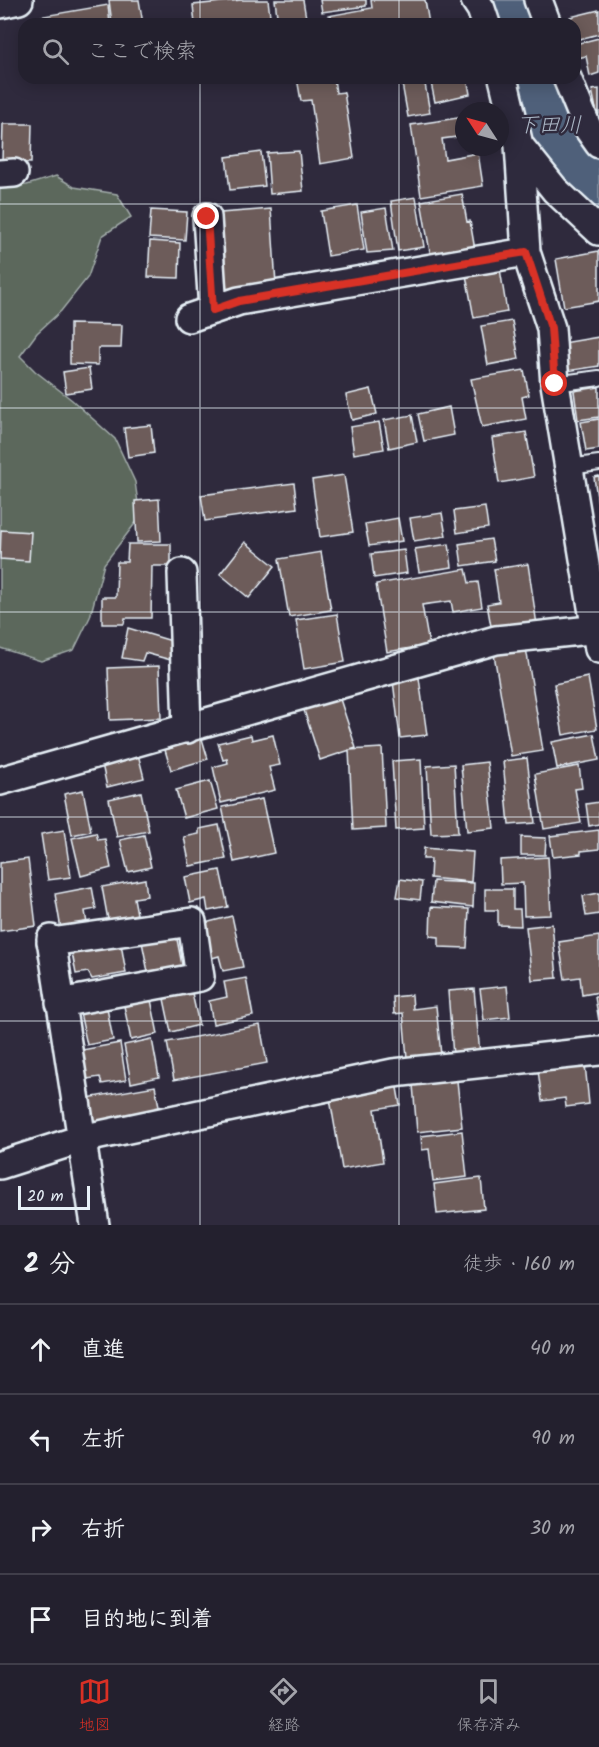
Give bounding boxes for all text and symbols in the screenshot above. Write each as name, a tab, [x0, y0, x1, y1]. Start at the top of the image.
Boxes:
search box	[18, 18, 581, 84]
icon: search	[39, 35, 72, 68]
text: ここで検索	[87, 35, 197, 70]
north arrow	[455, 102, 509, 156]
water label: 下田川	[516, 109, 582, 144]
route end	[193, 203, 219, 229]
route start	[541, 370, 567, 396]
scale bar	[18, 1183, 90, 1210]
text: 20 m	[27, 1184, 63, 1209]
text: 2 分	[24, 1244, 75, 1286]
text: 徒歩 · 160 m	[463, 1249, 575, 1281]
icon: ahead	[24, 1333, 57, 1366]
text: 直進	[81, 1333, 125, 1368]
text: 40 m	[530, 1333, 575, 1365]
icon: left	[24, 1423, 57, 1456]
text: 左折	[81, 1423, 125, 1458]
text: 90 m	[531, 1423, 575, 1455]
icon: right	[24, 1513, 57, 1546]
text: 右折	[81, 1513, 125, 1548]
text: 30 m	[530, 1513, 575, 1545]
icon: arrive	[24, 1603, 57, 1636]
text: 目的地に到着	[81, 1603, 213, 1638]
tab: 地図	[78, 1675, 111, 1738]
tab: 経路	[267, 1675, 300, 1738]
tab: 保存済み	[457, 1675, 521, 1738]

